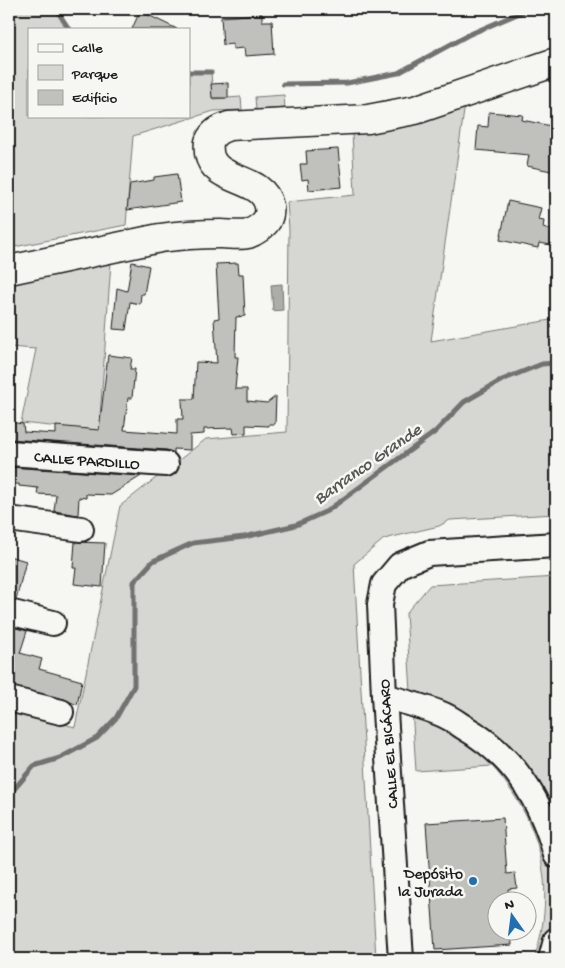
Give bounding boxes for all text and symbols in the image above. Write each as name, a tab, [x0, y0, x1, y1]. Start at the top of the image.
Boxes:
legend	[28, 28, 190, 118]
text: Calle	[72, 40, 103, 58]
text: Parque	[71, 66, 118, 84]
text: Edificio	[72, 90, 118, 108]
water label: Barranco Grande	[311, 420, 427, 510]
street label: CALLE PARDILLO	[33, 449, 141, 476]
street label: CALLE EL BICÁCARO	[375, 678, 404, 809]
place label: Depósito la Jurada	[398, 866, 464, 903]
marker: Depósito la Jurada	[467, 875, 479, 887]
north arrow	[488, 890, 538, 940]
text: N	[503, 896, 516, 915]

